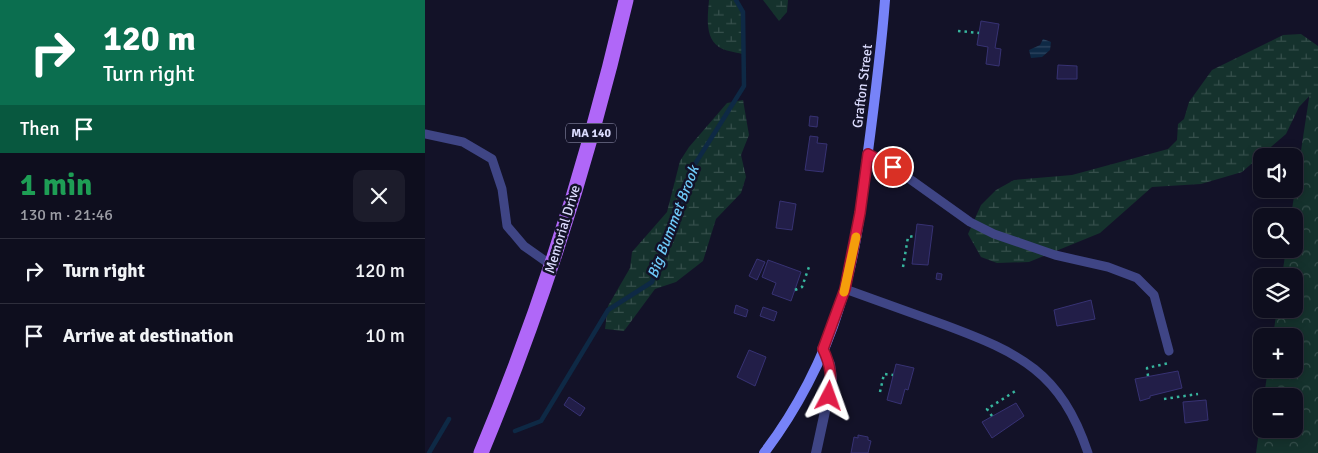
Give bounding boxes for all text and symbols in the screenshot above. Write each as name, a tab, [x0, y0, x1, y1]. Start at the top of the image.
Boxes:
text: 120 m	[103, 17, 196, 60]
icon: right	[20, 20, 85, 85]
street label: Grafton Street	[849, 43, 876, 129]
text: Turn right	[103, 60, 195, 87]
icon: arrive	[70, 115, 98, 143]
text: Then	[20, 117, 60, 141]
road number: MA 140	[566, 124, 616, 142]
pin	[872, 146, 914, 188]
map controls	[1253, 148, 1303, 438]
button: sound	[1253, 148, 1303, 198]
icon: arrive	[879, 153, 907, 181]
water label: Big Bummet Brook	[643, 162, 703, 281]
text: 1 min	[20, 167, 92, 204]
button: close	[353, 170, 405, 222]
street label: Memorial Drive	[541, 183, 584, 275]
text: 130 m · 21:46	[20, 205, 113, 225]
button: search	[1253, 208, 1303, 258]
icon: right	[20, 257, 48, 285]
text: Turn right	[63, 259, 145, 283]
text: 120 m	[355, 259, 405, 283]
button: layers	[1253, 268, 1303, 318]
icon: arrive	[20, 322, 48, 350]
text: Arrive at destination	[63, 324, 234, 348]
text: 10 m	[365, 324, 405, 348]
button: +	[1253, 328, 1303, 378]
position arrow	[802, 369, 854, 421]
button: −	[1253, 388, 1303, 438]

